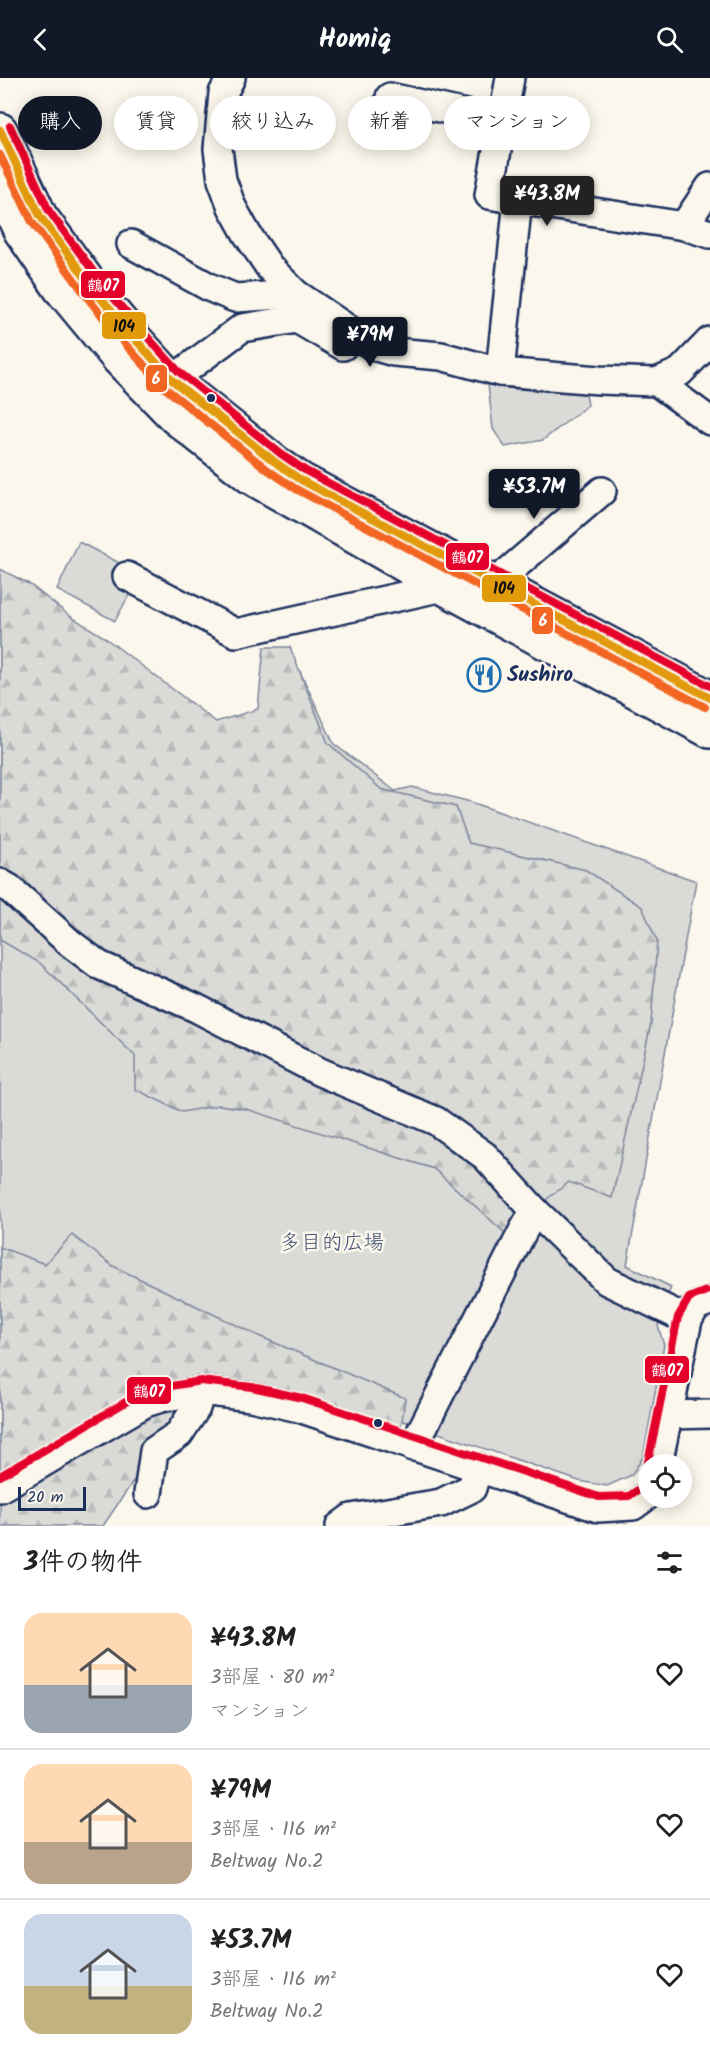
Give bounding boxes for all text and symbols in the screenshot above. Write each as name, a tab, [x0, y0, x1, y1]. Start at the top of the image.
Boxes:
text: Homiq	[318, 18, 392, 61]
icon: back	[24, 23, 57, 56]
icon: search	[653, 23, 686, 56]
chip: 購入	[18, 96, 102, 150]
chip: 賃貸	[114, 96, 198, 150]
chip: 絞り込み	[210, 96, 336, 150]
chip: 新着	[348, 96, 432, 150]
chip: マンション	[444, 96, 590, 150]
pin: ¥43.8M	[498, 176, 596, 227]
text: ¥43.8M	[514, 179, 580, 211]
line badge: 鶴07	[80, 270, 126, 299]
text: 鶴07	[87, 274, 119, 299]
line badge: 104	[101, 311, 147, 340]
text: 104	[113, 315, 135, 340]
pin: ¥79M	[334, 317, 406, 368]
text: ¥79M	[347, 320, 393, 352]
line badge: 6	[145, 364, 168, 393]
text: 6	[152, 367, 161, 392]
unlabelled marker	[205, 392, 217, 404]
pin: ¥53.7M	[485, 469, 583, 520]
text: ¥53.7M	[503, 472, 565, 504]
line badge: 鶴07	[445, 542, 490, 571]
text: 鶴07	[451, 546, 483, 571]
line badge: 104	[481, 574, 527, 603]
text: 104	[493, 577, 515, 602]
line badge: 6	[531, 606, 554, 635]
text: 6	[539, 609, 548, 634]
restaurant icon: Sushiro	[466, 657, 502, 693]
place label: Sushiro	[507, 659, 573, 692]
park label: 多目的広場	[280, 1227, 385, 1260]
line badge: 鶴07	[644, 1355, 690, 1384]
text: 鶴07	[651, 1359, 683, 1384]
line badge: 鶴07	[126, 1376, 172, 1405]
text: 鶴07	[133, 1380, 165, 1405]
unlabelled marker	[372, 1417, 384, 1429]
map controls	[638, 1454, 692, 1508]
button: locate	[638, 1454, 692, 1508]
scale bar	[18, 1484, 86, 1512]
text: 20 m	[27, 1485, 63, 1510]
text: 3件の物件	[24, 1542, 142, 1584]
icon: filters	[653, 1546, 686, 1579]
text: ¥43.8M	[210, 1618, 296, 1660]
icon: home	[72, 1637, 144, 1709]
icon: heart	[653, 1657, 686, 1690]
text: 3部屋 · 80 m²	[210, 1662, 334, 1694]
text: マンション	[210, 1696, 309, 1728]
text: ¥79M	[210, 1770, 271, 1812]
icon: home	[72, 1788, 144, 1860]
icon: heart	[653, 1808, 686, 1841]
text: 3部屋 · 116 m²	[210, 1814, 336, 1846]
text: Beltway No.2	[210, 1846, 324, 1878]
text: ¥53.7M	[210, 1920, 291, 1962]
icon: home	[72, 1938, 144, 2010]
icon: heart	[653, 1958, 686, 1991]
text: 3部屋 · 116 m²	[210, 1964, 336, 1996]
text: Beltway No.2	[210, 1996, 324, 2028]

